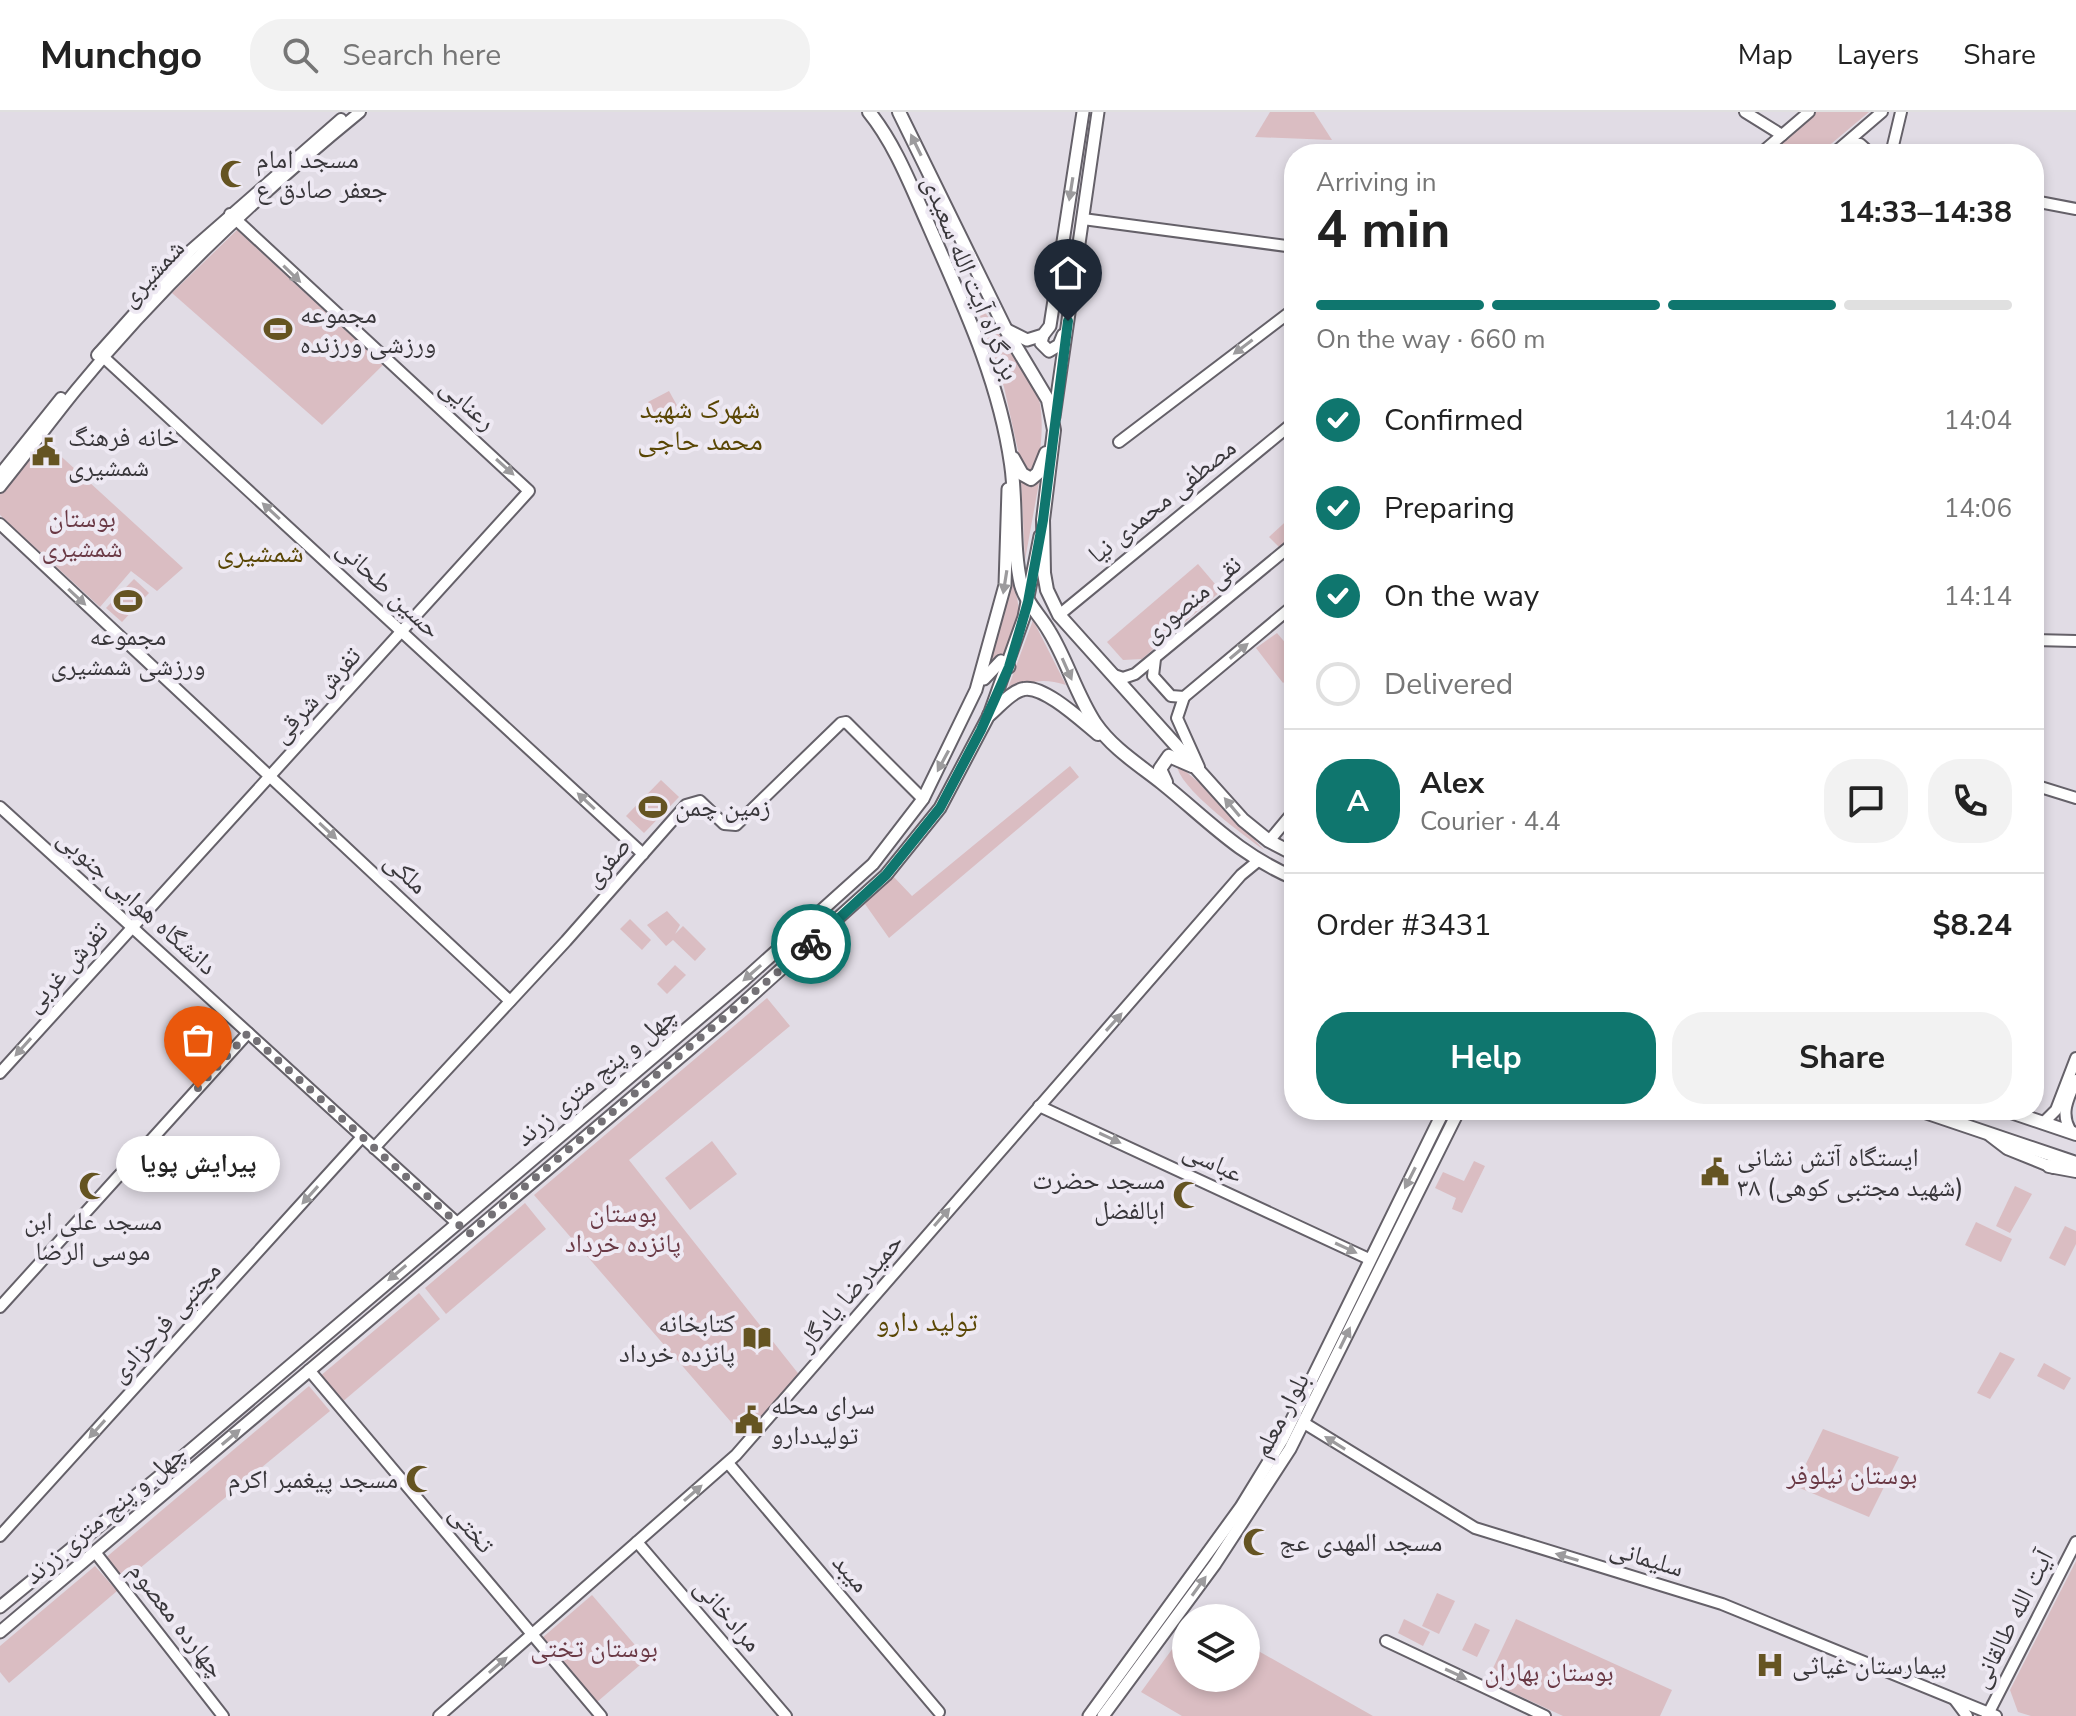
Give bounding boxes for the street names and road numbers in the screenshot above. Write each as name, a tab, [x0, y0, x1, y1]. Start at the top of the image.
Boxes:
street label: بزرگراه آیت الله سعیدی	[914, 171, 1028, 385]
street label: شمشیری	[112, 231, 192, 315]
street label: رعنایی	[432, 370, 504, 438]
street label: مصطفی محمدی نیا	[1081, 430, 1243, 572]
street label: حسین طحانی	[329, 531, 449, 647]
street label: نقی منصوری	[1135, 547, 1249, 651]
street label: تفرش شرقی	[263, 639, 369, 751]
street label: دانشگاه هوایی جنوبی	[50, 821, 224, 983]
street label: صفری	[575, 829, 639, 895]
street label: ملکی	[377, 844, 435, 902]
street label: تفرش غربی	[16, 914, 116, 1020]
street label: چهل و پنج متری زرند	[507, 998, 685, 1154]
street label: عباسی	[1177, 1133, 1249, 1191]
street label: حمیدرضا یادگار	[788, 1225, 911, 1359]
street label: مجتبی فرحزادی	[101, 1254, 229, 1390]
street label: بلوار معلم	[1244, 1366, 1318, 1464]
street label: چهل و پنج متری زرند	[16, 1436, 194, 1592]
street label: تختی	[441, 1497, 503, 1561]
street label: سلیمانی	[1606, 1530, 1688, 1586]
street label: آیت الله طالقانی	[1962, 1543, 2062, 1694]
street label: میبد	[824, 1546, 878, 1600]
street label: چهارده معصوم	[120, 1555, 234, 1685]
street label: مرادخانی	[686, 1571, 770, 1659]

